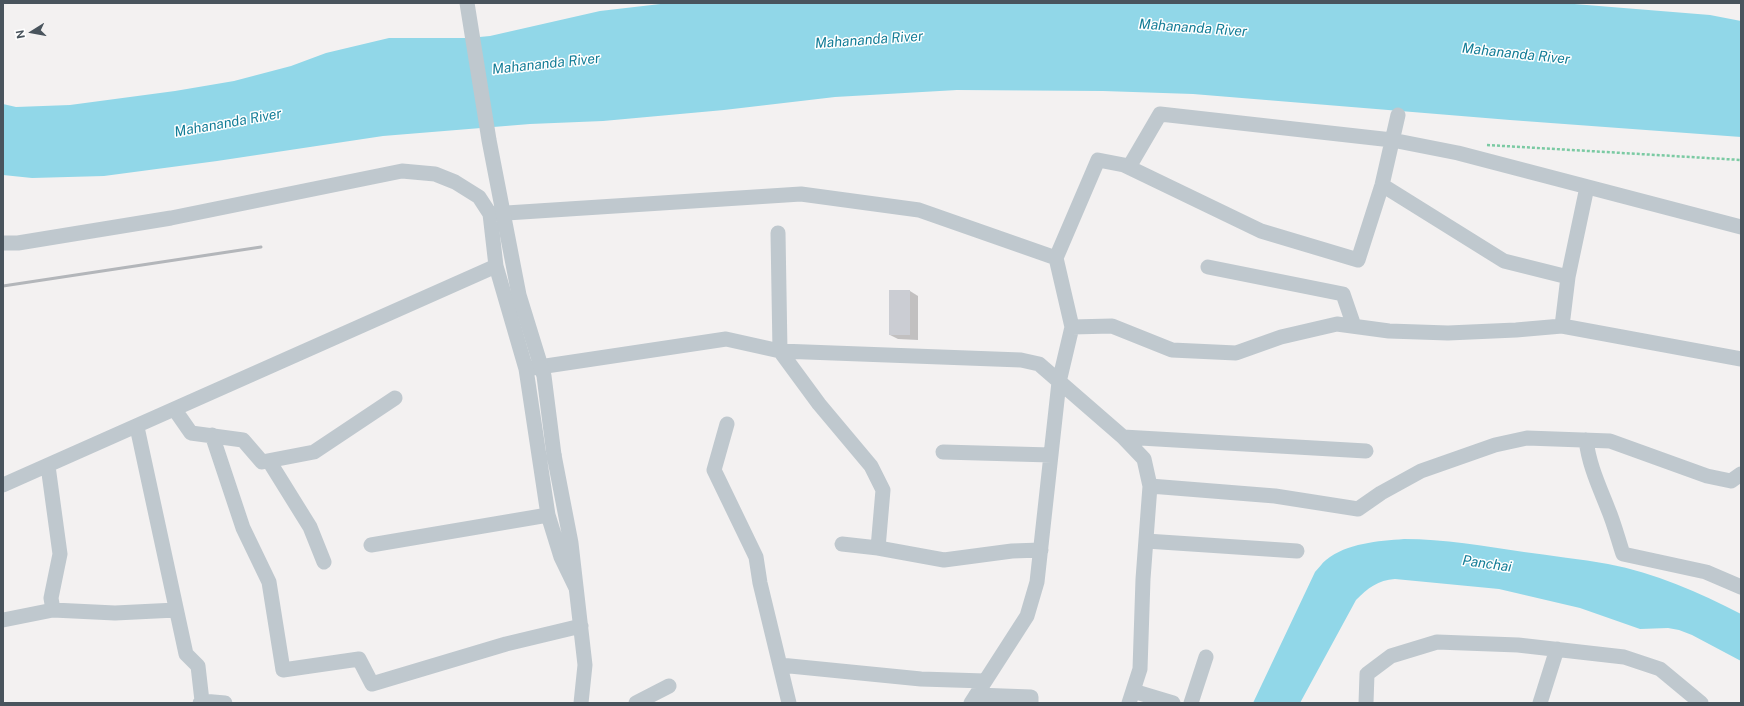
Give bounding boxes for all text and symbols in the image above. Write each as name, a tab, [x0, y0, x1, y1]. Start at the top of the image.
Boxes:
north arrow	[12, 12, 52, 52]
water label: Mahananda River	[1138, 16, 1248, 40]
water label: Mahananda River	[814, 28, 924, 52]
text: N	[14, 29, 27, 40]
water label: Mahananda River	[1461, 40, 1571, 68]
water label: Mahananda River	[491, 50, 601, 78]
water label: Mahananda River	[173, 105, 283, 141]
water label: Panchai	[1461, 552, 1513, 576]

